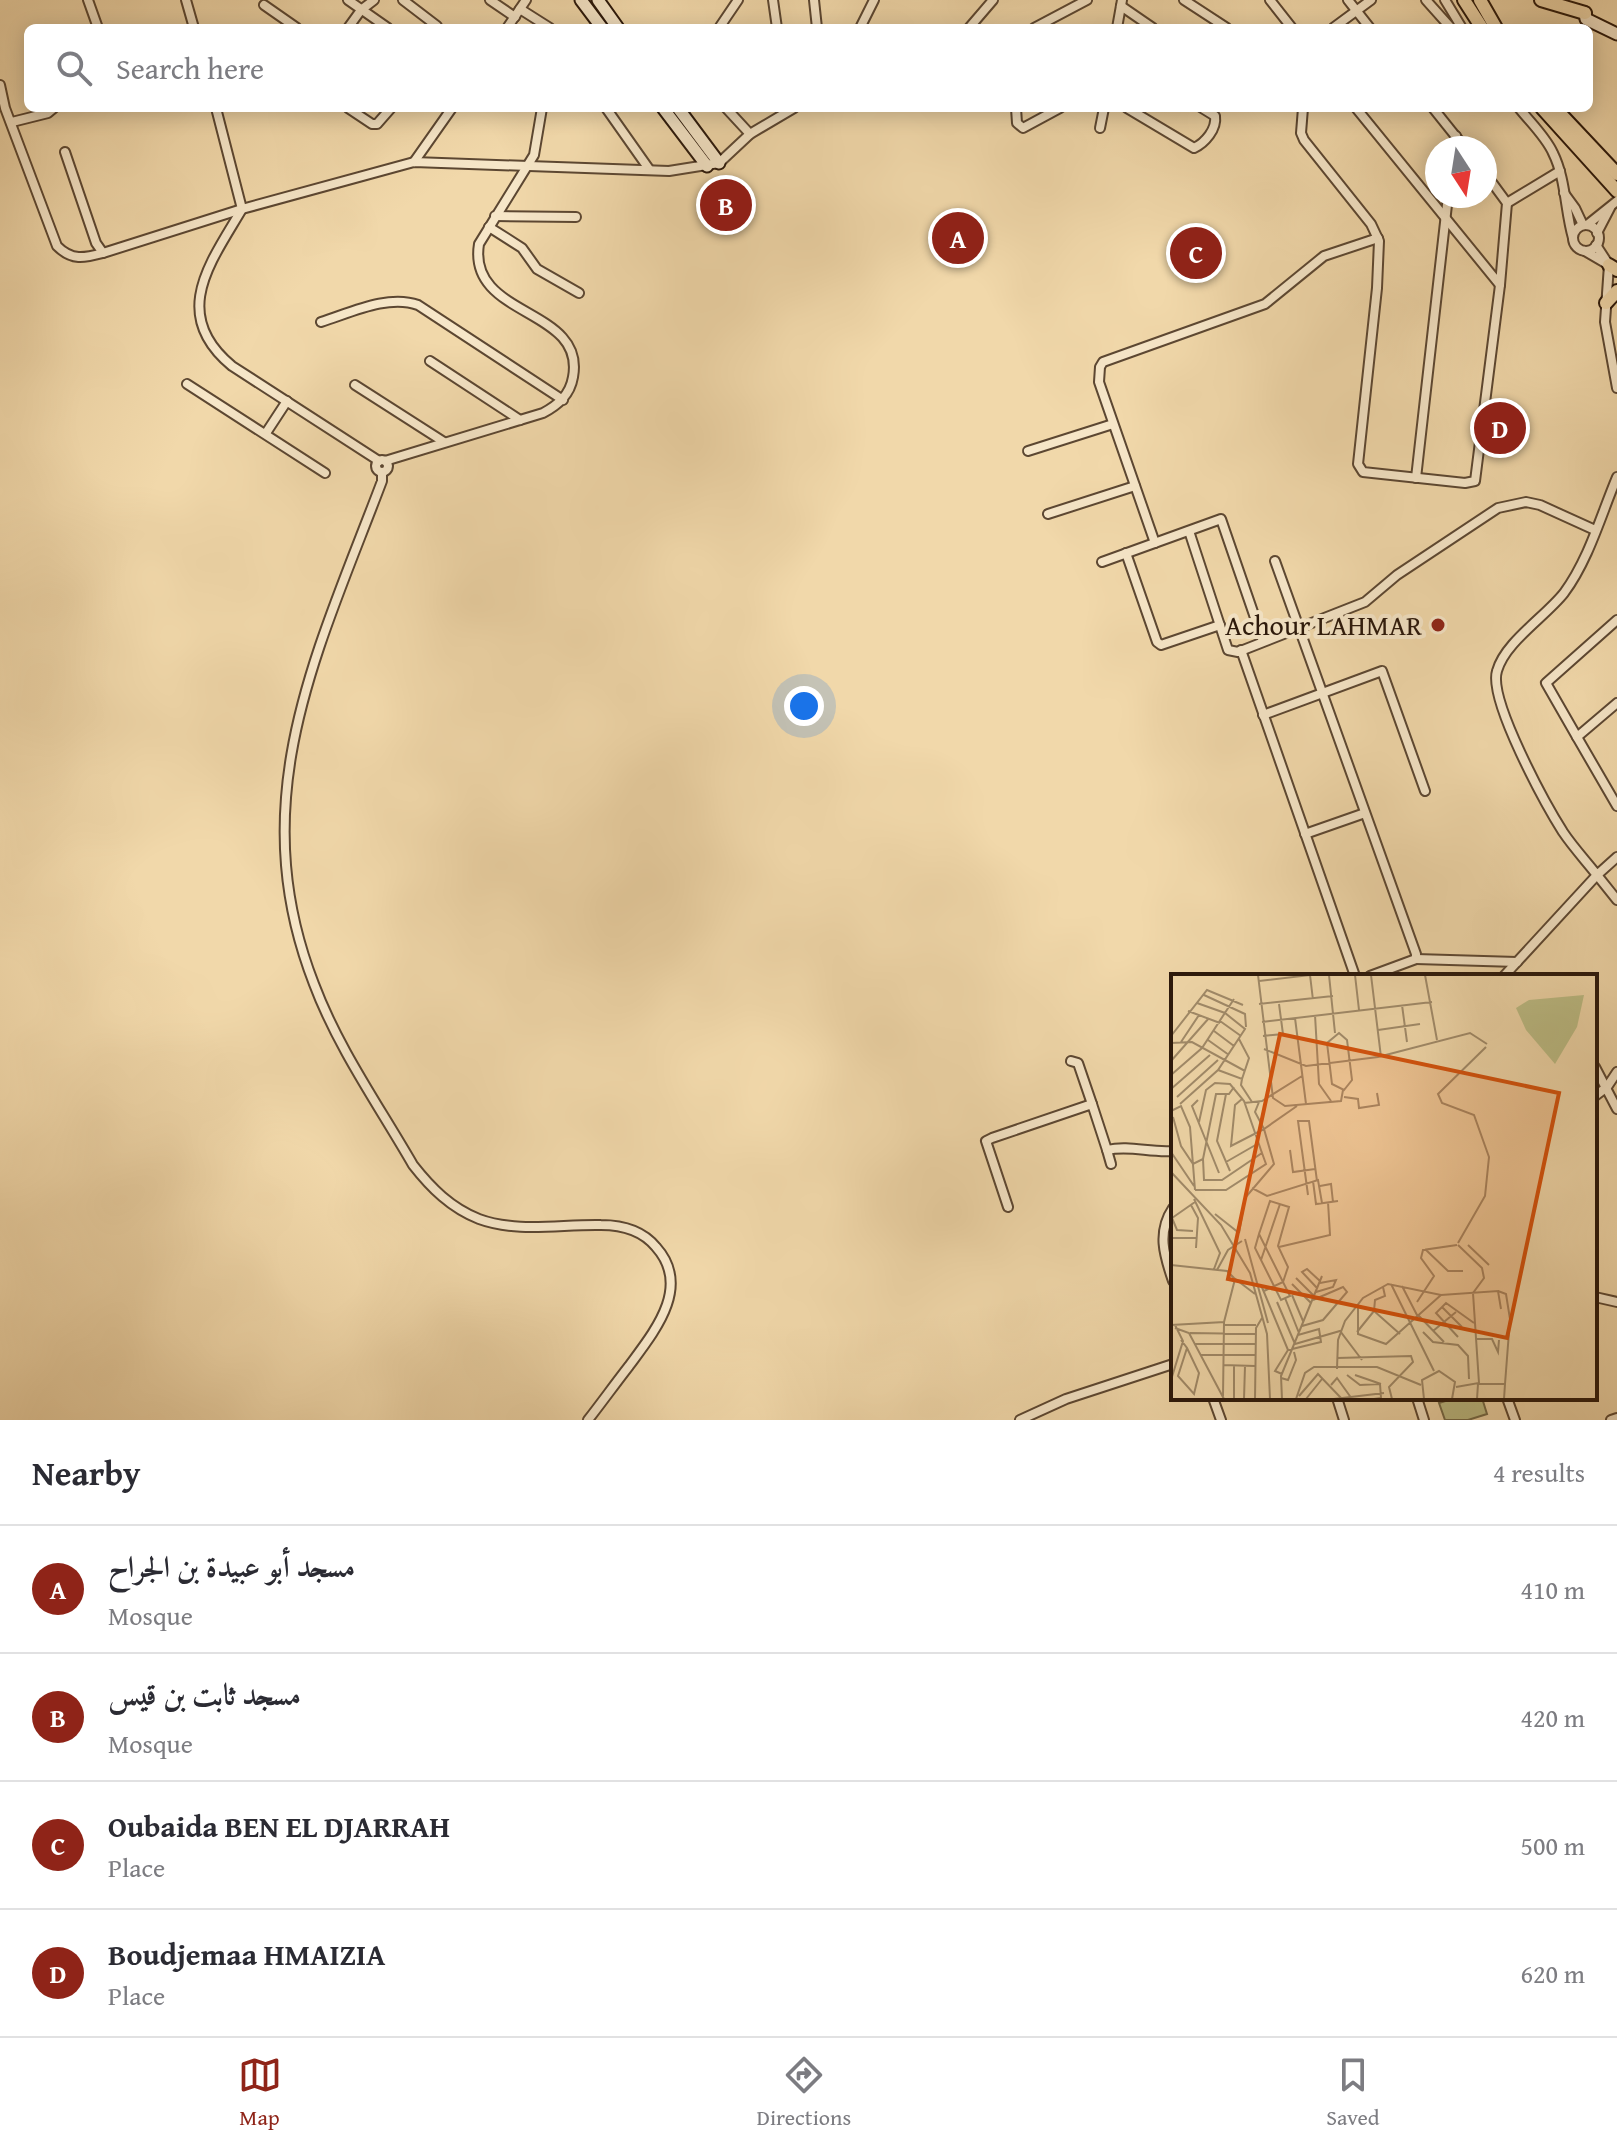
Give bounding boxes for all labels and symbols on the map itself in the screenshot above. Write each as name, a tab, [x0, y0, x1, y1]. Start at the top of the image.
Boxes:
north arrow	[1425, 136, 1497, 208]
pin: B	[700, 175, 752, 235]
pin: A	[932, 208, 984, 268]
pin: C	[1170, 223, 1222, 283]
pin: D	[1474, 398, 1526, 458]
place label: Achour LAHMAR	[1225, 604, 1423, 645]
marker: Achour LAHMAR	[1429, 616, 1447, 634]
your location	[784, 686, 824, 726]
inset map	[1171, 974, 1597, 1400]

